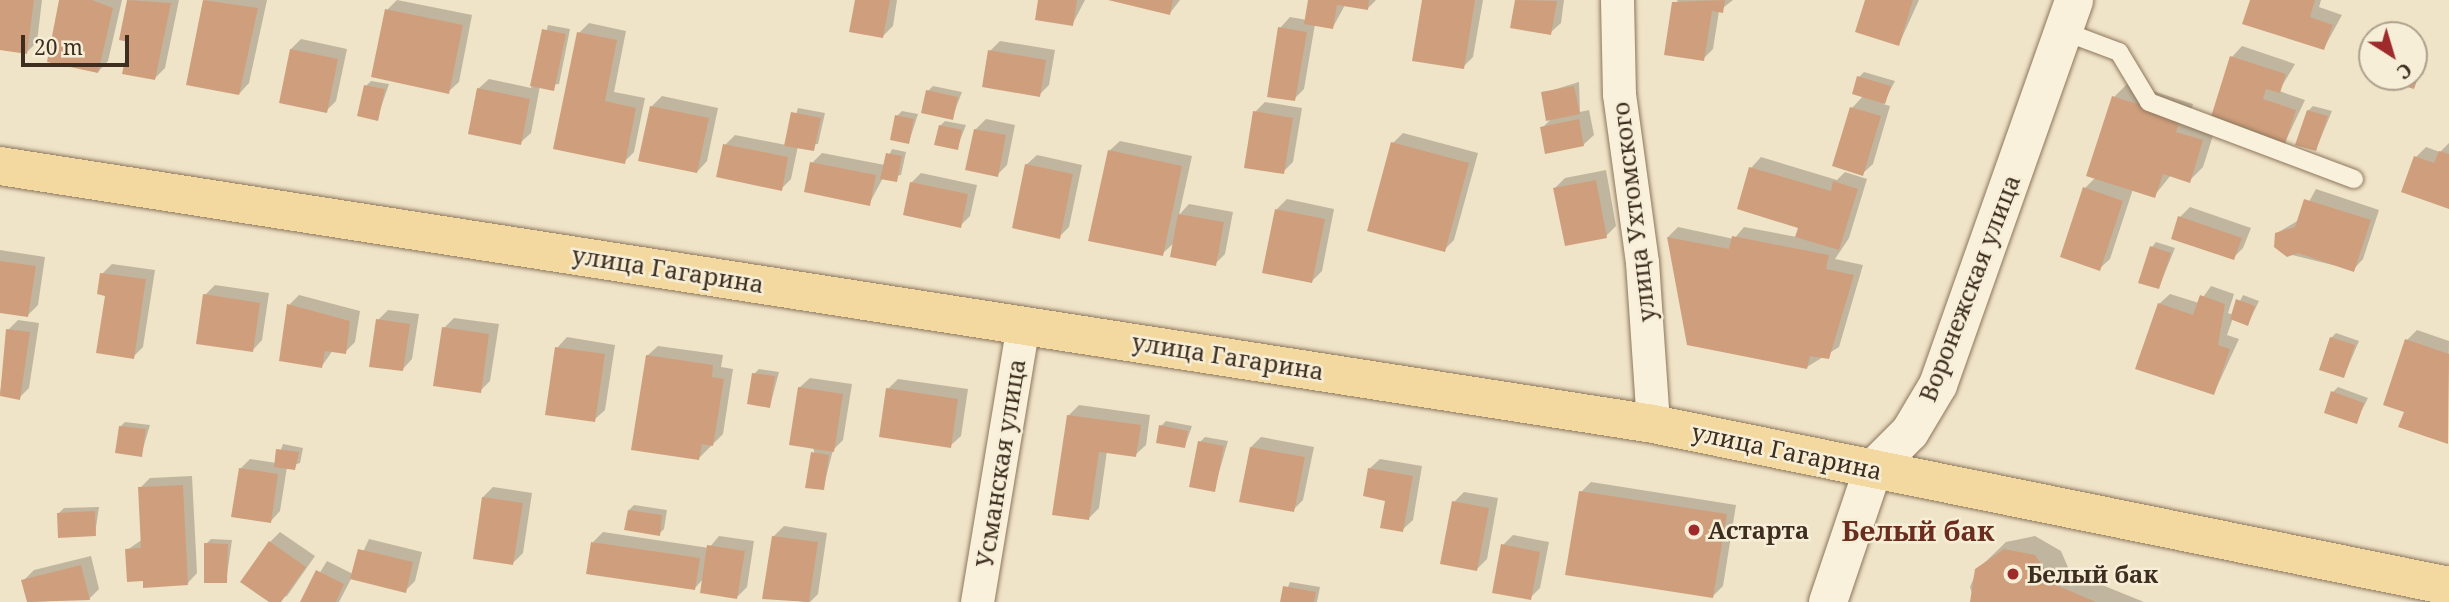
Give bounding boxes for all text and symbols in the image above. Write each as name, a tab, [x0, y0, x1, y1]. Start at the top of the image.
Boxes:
scale bar	[24, 21, 133, 65]
north arrow	[2358, 21, 2428, 91]
text: 20 m	[34, 33, 83, 61]
text: С	[2392, 57, 2417, 85]
street label: улица Ухтомского	[1605, 100, 1661, 324]
street label: Воронежская улица	[1912, 171, 2026, 405]
street label: улица Гагарина	[570, 240, 766, 298]
street label: улица Гагарина	[1130, 327, 1326, 385]
street label: Усманская улица	[969, 357, 1031, 569]
street label: улица Гагарина	[1689, 417, 1885, 485]
district label: Белый бак	[1842, 513, 1994, 547]
place label: Астарта	[1708, 516, 1809, 544]
marker: Астарта	[1686, 522, 1702, 538]
place label: Белый бак	[2027, 560, 2158, 588]
marker: Белый бак	[2005, 566, 2021, 582]

